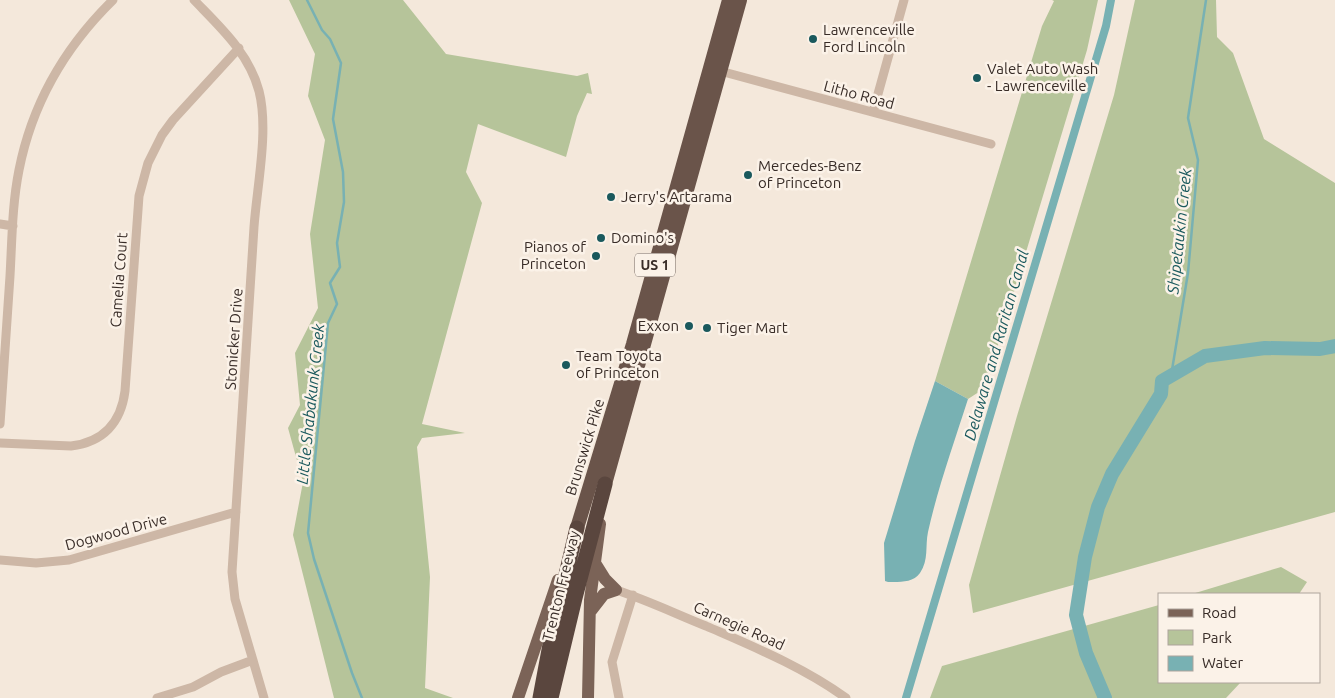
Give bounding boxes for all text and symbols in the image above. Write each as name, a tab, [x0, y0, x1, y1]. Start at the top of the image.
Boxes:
place label: Lawrenceville Ford Lincoln	[823, 21, 915, 55]
marker: Lawrenceville Ford Lincoln	[807, 33, 819, 45]
place label: Valet Auto Wash - Lawrenceville	[987, 60, 1098, 94]
marker: Valet Auto Wash - Lawrenceville	[971, 72, 983, 84]
street label: Litho Road	[822, 77, 896, 112]
place label: Mercedes-Benz of Princeton	[758, 157, 861, 191]
water label: Shipetaukin Creek	[1163, 166, 1195, 296]
marker: Mercedes-Benz of Princeton	[742, 169, 754, 181]
place label: Jerry's Artarama	[621, 188, 732, 205]
marker: Jerry's Artarama	[605, 191, 617, 203]
place label: Domino's	[611, 229, 674, 246]
street label: Camelia Court	[107, 232, 130, 328]
marker: Domino's	[595, 232, 607, 244]
place label: Pianos of Princeton	[521, 238, 586, 272]
water label: Delaware and Raritan Canal	[960, 247, 1032, 442]
marker: Pianos of Princeton	[590, 250, 602, 262]
road number: US 1	[635, 254, 675, 276]
street label: Stonicker Drive	[221, 288, 246, 390]
place label: Exxon	[638, 317, 679, 334]
place label: Tiger Mart	[717, 319, 788, 336]
marker: Exxon	[683, 320, 695, 332]
water label: Little Shabakunk Creek	[293, 322, 327, 485]
marker: Tiger Mart	[701, 322, 713, 334]
place label: Team Toyota of Princeton	[576, 347, 662, 381]
marker: Team Toyota of Princeton	[560, 359, 572, 371]
street label: Brunswick Pike	[562, 396, 607, 497]
street label: Dogwood Drive	[63, 510, 169, 553]
street label: Trenton Freeway	[539, 529, 582, 643]
legend	[1158, 593, 1320, 683]
street label: Carnegie Road	[691, 598, 787, 653]
text: Road	[1202, 604, 1237, 621]
text: Park	[1202, 629, 1232, 646]
text: Water	[1202, 654, 1243, 671]

